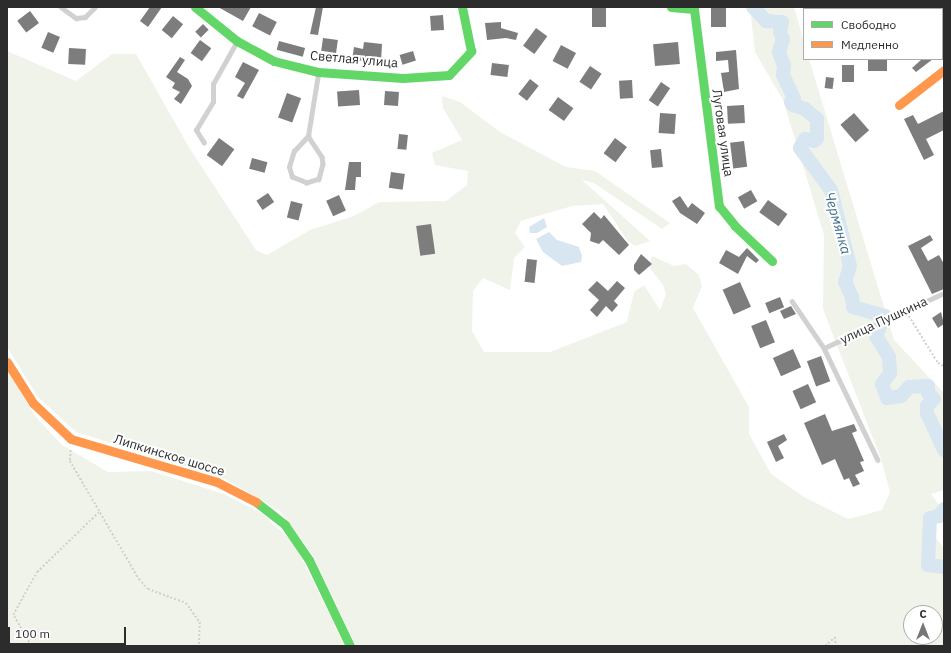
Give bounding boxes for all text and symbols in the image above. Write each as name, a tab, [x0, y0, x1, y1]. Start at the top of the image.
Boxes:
legend	[803, 8, 943, 60]
text: Свободно	[841, 17, 896, 32]
text: Медленно	[841, 37, 899, 52]
street label: Светлая улица	[309, 48, 399, 72]
street label: Луговая улица	[708, 88, 736, 178]
water label: Чермянка	[821, 190, 855, 256]
street label: улица Пушкина	[838, 294, 930, 348]
street label: Липкинское шоссе	[112, 432, 226, 480]
north arrow	[903, 605, 943, 645]
text: С	[919, 607, 927, 621]
scale bar	[10, 619, 128, 645]
text: 100 m	[15, 626, 50, 641]

